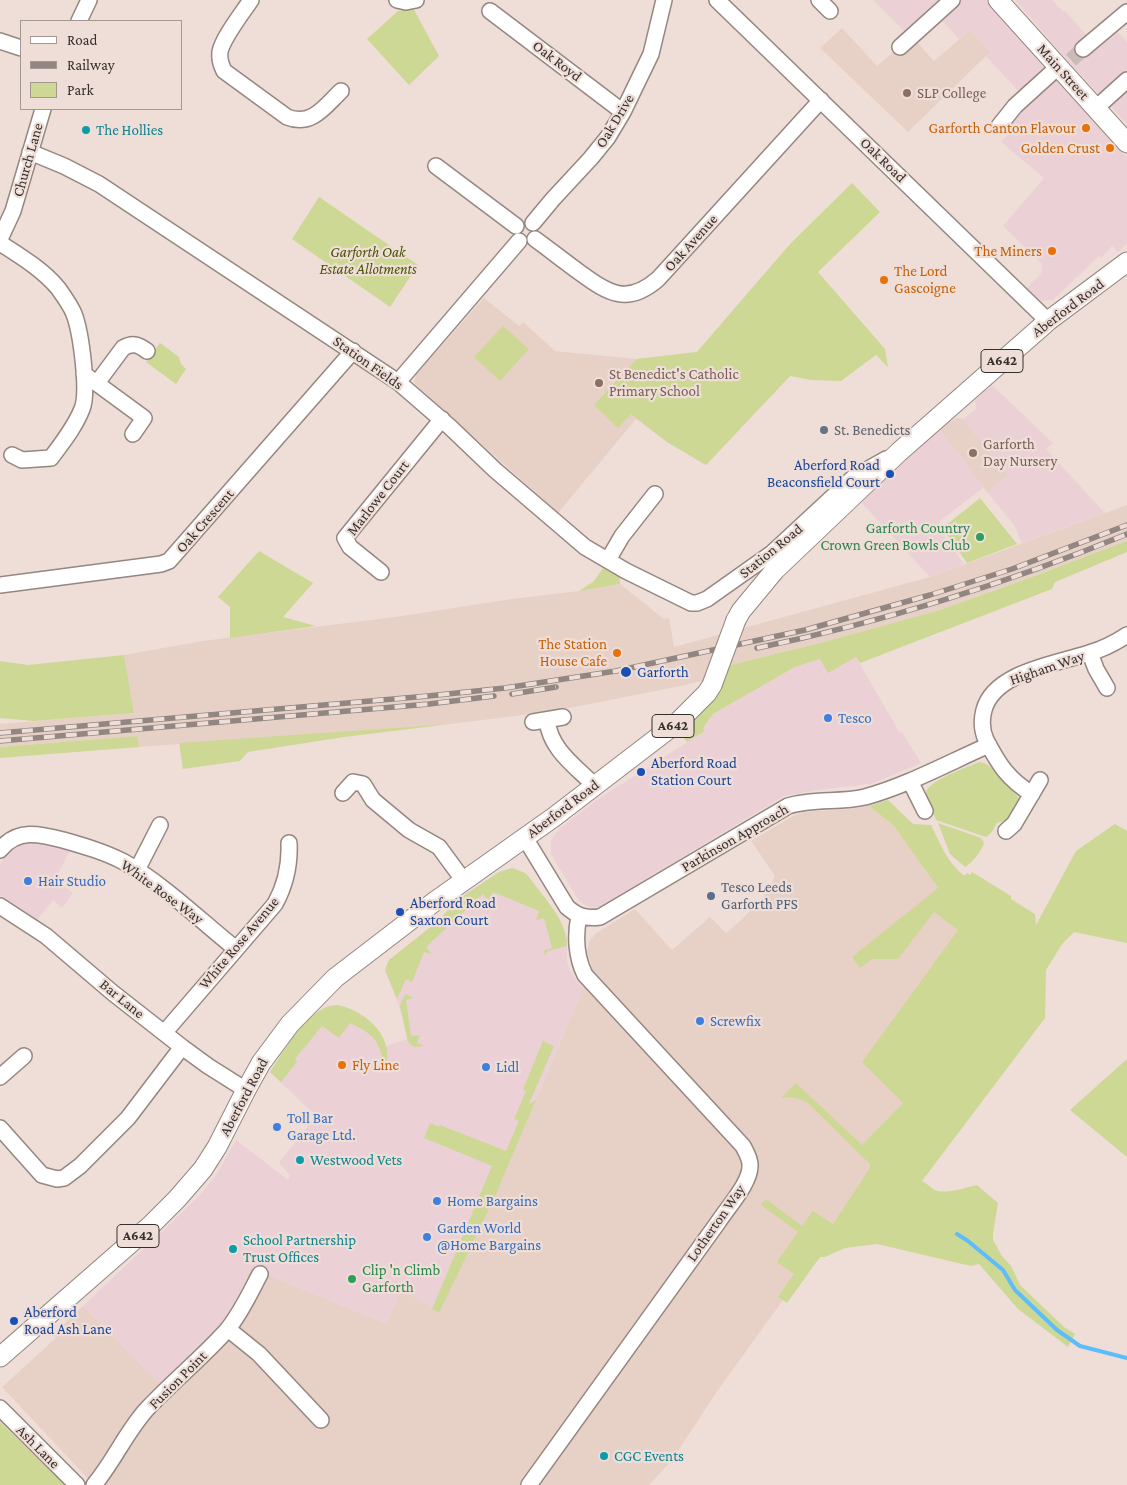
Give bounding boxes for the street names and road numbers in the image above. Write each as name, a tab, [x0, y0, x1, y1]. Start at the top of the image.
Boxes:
street label: Oak Royd	[529, 37, 585, 85]
street label: Main Street	[1033, 40, 1093, 104]
street label: Oak Drive	[592, 91, 638, 151]
street label: Church Lane	[9, 121, 47, 199]
street label: Oak Road	[856, 134, 910, 186]
street label: Oak Avenue	[661, 211, 721, 275]
street label: Aberford Road	[1028, 275, 1108, 341]
street label: Station Fields	[329, 332, 407, 394]
road number: A642	[981, 350, 1023, 372]
street label: Marlowe Court	[343, 457, 413, 539]
street label: Oak Crescent	[172, 485, 238, 557]
street label: Station Road	[736, 520, 806, 582]
street label: Higham Way	[1007, 647, 1087, 689]
road number: A642	[652, 714, 694, 738]
street label: Aberford Road	[523, 776, 603, 842]
street label: Parkinson Approach	[678, 800, 792, 876]
street label: White Rose Way	[117, 856, 207, 928]
street label: White Rose Avenue	[195, 893, 283, 993]
street label: Bar Lane	[96, 976, 148, 1022]
street label: Aberford Road	[216, 1055, 272, 1139]
street label: Lotherton Way	[683, 1181, 749, 1265]
road number: A642	[117, 1224, 159, 1248]
street label: Fusion Point	[145, 1347, 211, 1413]
street label: Ash Lane	[12, 1421, 64, 1473]

